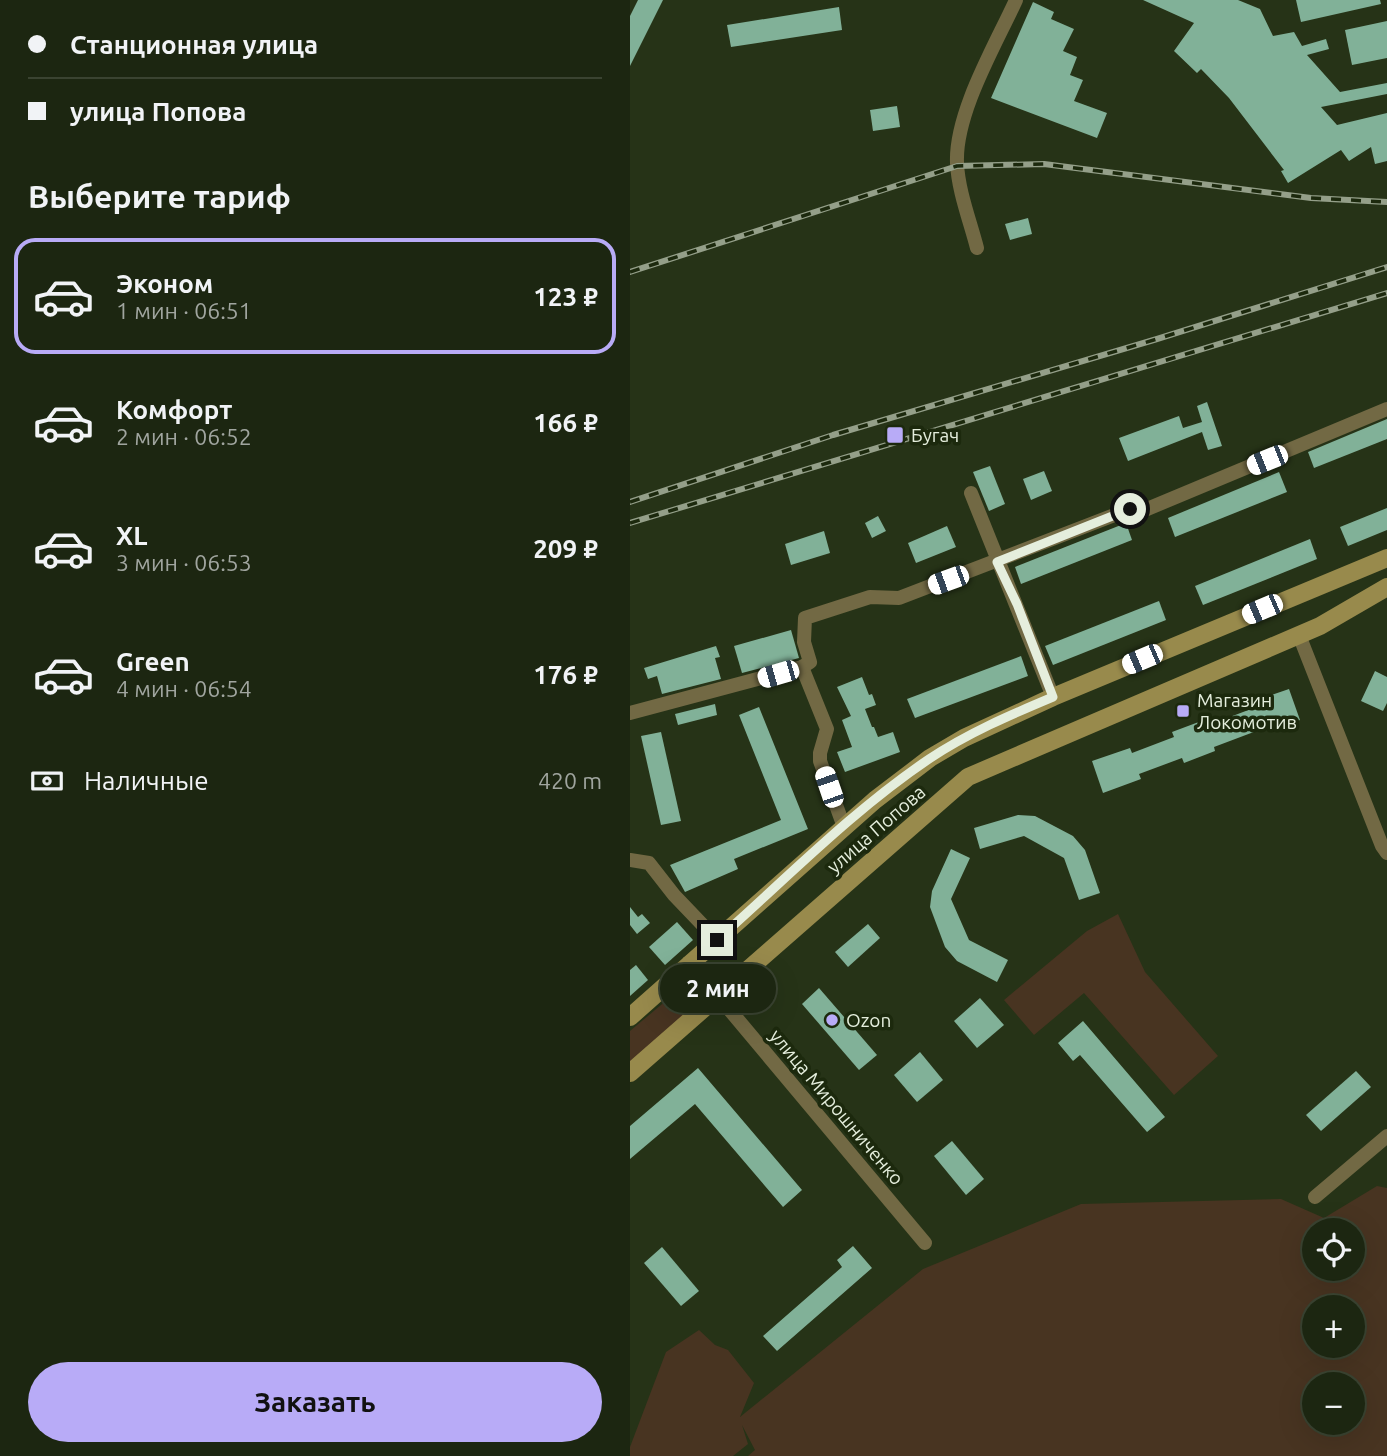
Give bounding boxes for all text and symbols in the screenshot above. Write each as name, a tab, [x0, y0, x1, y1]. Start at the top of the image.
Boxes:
text: Станционная улица	[70, 30, 318, 59]
text: улица Попова	[70, 97, 246, 126]
text: Выберите тариф	[28, 178, 291, 214]
icon: car	[32, 265, 95, 328]
text: Эконом	[116, 269, 213, 298]
text: 123 ₽	[533, 282, 598, 311]
text: 1 мин · 06:51	[116, 298, 252, 323]
icon: car	[32, 391, 95, 454]
text: Комфорт	[116, 395, 232, 424]
text: 166 ₽	[533, 408, 598, 437]
text: 2 мин · 06:52	[116, 424, 252, 449]
place label: Бугач	[911, 424, 959, 446]
marker: Бугач	[885, 425, 905, 445]
car	[1244, 442, 1291, 478]
route start	[1114, 493, 1146, 525]
icon: car	[32, 517, 95, 580]
text: XL	[116, 521, 147, 550]
text: 209 ₽	[533, 534, 598, 563]
text: 3 мин · 06:53	[116, 550, 252, 575]
car	[925, 563, 972, 597]
car	[1239, 591, 1286, 627]
car	[1119, 641, 1166, 677]
icon: car	[32, 643, 95, 706]
text: Green	[116, 647, 190, 676]
car	[755, 658, 802, 690]
text: 176 ₽	[533, 660, 598, 689]
text: 4 мин · 06:54	[116, 676, 252, 701]
place label: Магазин Локомотив	[1197, 689, 1297, 733]
marker: Магазин Локомотив	[1175, 703, 1191, 719]
icon: cash	[28, 762, 66, 800]
car	[813, 764, 846, 810]
text: Наличные	[84, 766, 209, 795]
text: 420 m	[538, 768, 602, 793]
street label: улица Попова	[822, 780, 930, 878]
route end	[701, 924, 733, 956]
callout: 2 мин	[659, 964, 775, 1014]
text: 2 мин	[686, 976, 750, 1001]
place label: Ozon	[846, 1009, 891, 1031]
marker: Ozon	[824, 1012, 840, 1028]
street label: улица Мирошниченко	[766, 1025, 908, 1189]
map controls	[1302, 1218, 1365, 1435]
button: locate	[1302, 1218, 1365, 1281]
button: +	[1302, 1295, 1365, 1358]
button: Заказать	[28, 1362, 602, 1442]
button: −	[1302, 1372, 1365, 1435]

